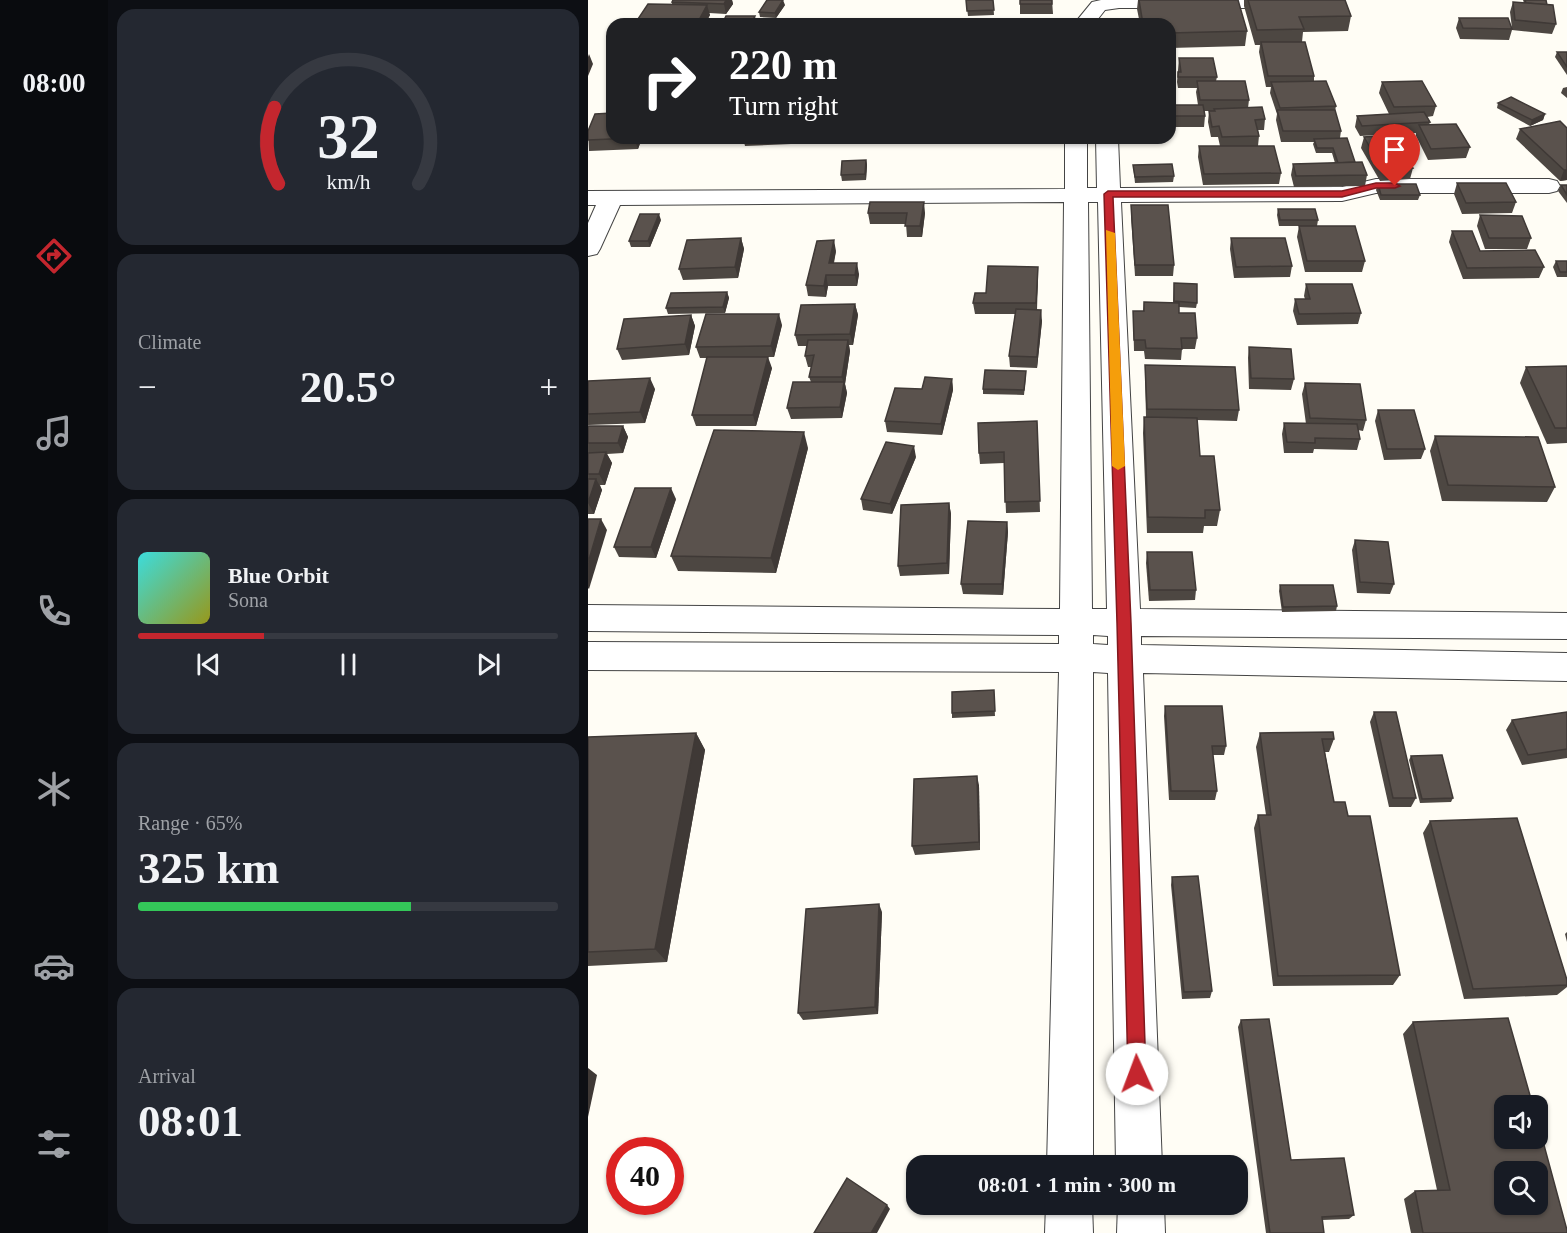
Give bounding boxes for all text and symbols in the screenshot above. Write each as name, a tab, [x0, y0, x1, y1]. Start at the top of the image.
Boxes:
icon: right	[630, 42, 708, 120]
text: 220 m	[729, 42, 838, 88]
text: 08:00	[23, 68, 86, 98]
text: Turn right	[729, 91, 838, 121]
text: 32	[317, 102, 379, 171]
pin	[1369, 124, 1420, 186]
icon: arrive	[1378, 133, 1411, 166]
text: km/h	[326, 170, 370, 194]
icon: directions	[33, 235, 75, 277]
text: Climate	[138, 331, 201, 353]
text: 20.5°	[300, 362, 396, 412]
text: −	[138, 369, 157, 405]
text: +	[539, 369, 558, 405]
icon: music	[33, 412, 75, 454]
text: Blue Orbit	[228, 563, 329, 588]
text: Sona	[228, 589, 268, 611]
icon: phone	[33, 590, 75, 632]
icon: previous	[192, 648, 225, 681]
icon: pause	[332, 648, 365, 681]
icon: next	[472, 648, 505, 681]
icon: climate	[33, 768, 75, 810]
text: Range · 65%	[138, 812, 242, 834]
text: 325 km	[138, 843, 279, 893]
icon: car	[33, 945, 75, 987]
position arrow	[1105, 1042, 1169, 1106]
text: Arrival	[138, 1065, 196, 1087]
map controls	[1494, 1095, 1548, 1215]
button: sound	[1494, 1095, 1548, 1149]
text: 08:01	[138, 1096, 243, 1146]
icon: filters	[33, 1123, 75, 1165]
speed limit sign: 40	[606, 1137, 684, 1215]
button: search	[1494, 1161, 1548, 1215]
text: 08:01 · 1 min · 300 m	[978, 1172, 1176, 1197]

